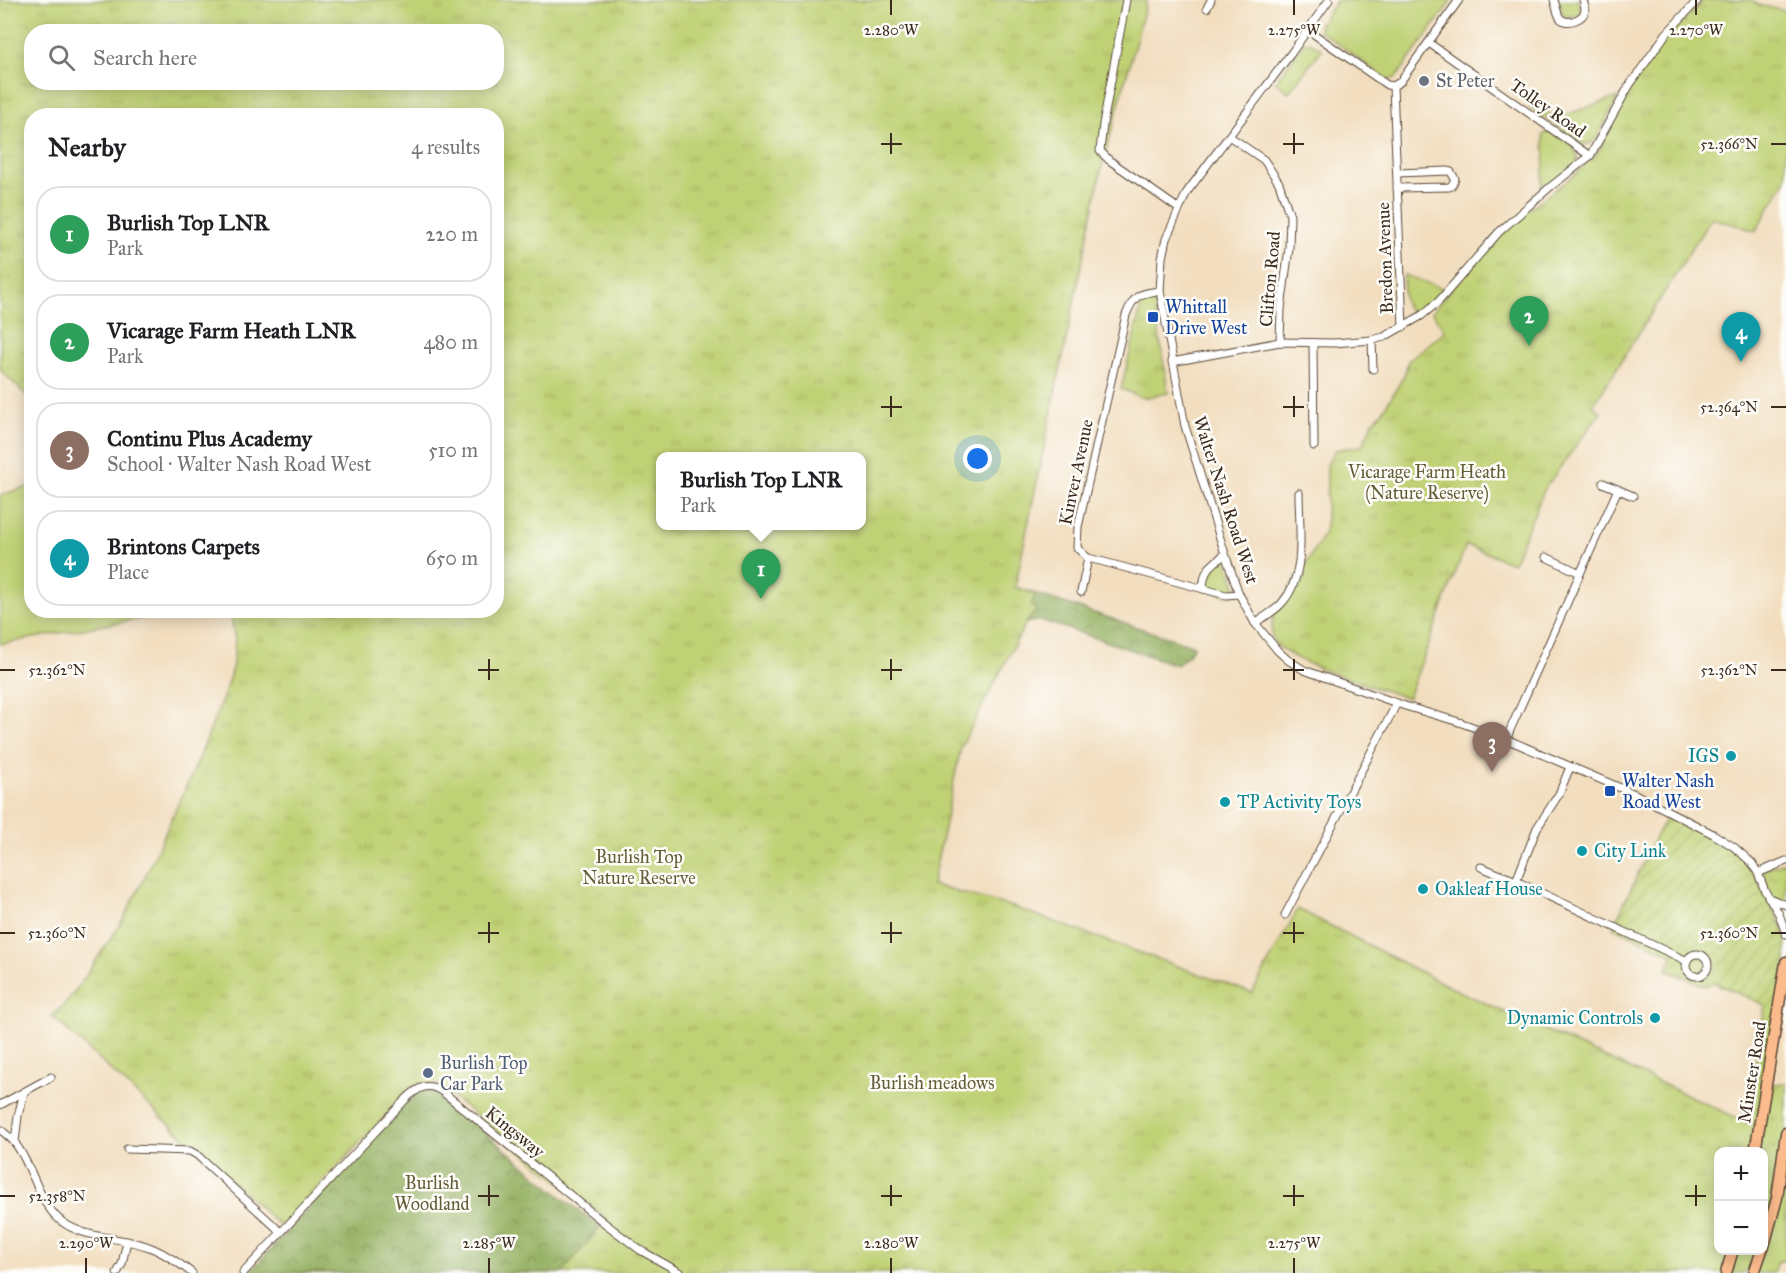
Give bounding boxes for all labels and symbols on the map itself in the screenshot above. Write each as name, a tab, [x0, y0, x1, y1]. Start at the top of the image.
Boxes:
text: 2.280°W	[864, 21, 919, 39]
text: 2.275°W	[1268, 21, 1321, 39]
text: 2.270°W	[1669, 21, 1724, 39]
place label: St Peter	[1436, 70, 1495, 92]
marker: St Peter	[1417, 74, 1431, 88]
street label: Tolley Road	[1506, 74, 1590, 142]
text: 52.366°N	[1700, 135, 1758, 153]
street label: Bredon Avenue	[1372, 202, 1398, 314]
street label: Clifton Road	[1255, 230, 1285, 328]
place label: Whittall Drive West	[1165, 296, 1248, 339]
pin: 2	[1510, 296, 1549, 346]
marker: Whittall Drive West	[1146, 310, 1160, 324]
pin: 4	[1722, 312, 1760, 362]
text: 52.364°N	[1700, 398, 1758, 416]
street label: Walter Nash Road West	[1188, 413, 1264, 587]
street label: Kinver Avenue	[1054, 417, 1098, 527]
your location	[963, 444, 992, 473]
park label: Vicarage Farm Heath (Nature Reserve)	[1347, 461, 1506, 505]
pin: 1	[742, 550, 780, 599]
text: 52.362°N	[28, 661, 86, 679]
text: 52.362°N	[1700, 661, 1758, 679]
pin: 3	[1472, 722, 1512, 772]
place label: IGS	[1688, 745, 1719, 767]
marker: IGS	[1724, 749, 1738, 763]
place label: Walter Nash Road West	[1622, 770, 1714, 813]
marker: Walter Nash Road West	[1603, 784, 1617, 798]
place label: TP Activity Toys	[1237, 791, 1361, 813]
marker: TP Activity Toys	[1218, 795, 1232, 809]
place label: City Link	[1594, 840, 1667, 862]
marker: City Link	[1575, 844, 1589, 858]
park label: Burlish Top Nature Reserve	[582, 846, 696, 889]
place label: Oakleaf House	[1435, 878, 1543, 900]
marker: Oakleaf House	[1416, 882, 1430, 896]
text: 52.360°N	[28, 924, 86, 942]
text: 52.360°N	[1700, 924, 1758, 942]
place label: Dynamic Controls	[1507, 1007, 1643, 1029]
marker: Dynamic Controls	[1648, 1011, 1662, 1025]
street label: Minster Road	[1733, 1020, 1771, 1124]
place label: Burlish Top Car Park	[440, 1052, 527, 1095]
marker: Burlish Top Car Park	[421, 1066, 435, 1080]
park label: Burlish meadows	[869, 1072, 995, 1094]
street label: Kingsway	[480, 1101, 550, 1164]
park label: Burlish Woodland	[394, 1172, 470, 1215]
text: 52.358°N	[29, 1187, 86, 1205]
text: 2.290°W	[59, 1234, 114, 1252]
text: 2.285°W	[463, 1234, 516, 1252]
text: 2.280°W	[864, 1234, 919, 1252]
text: 2.275°W	[1268, 1234, 1321, 1252]

